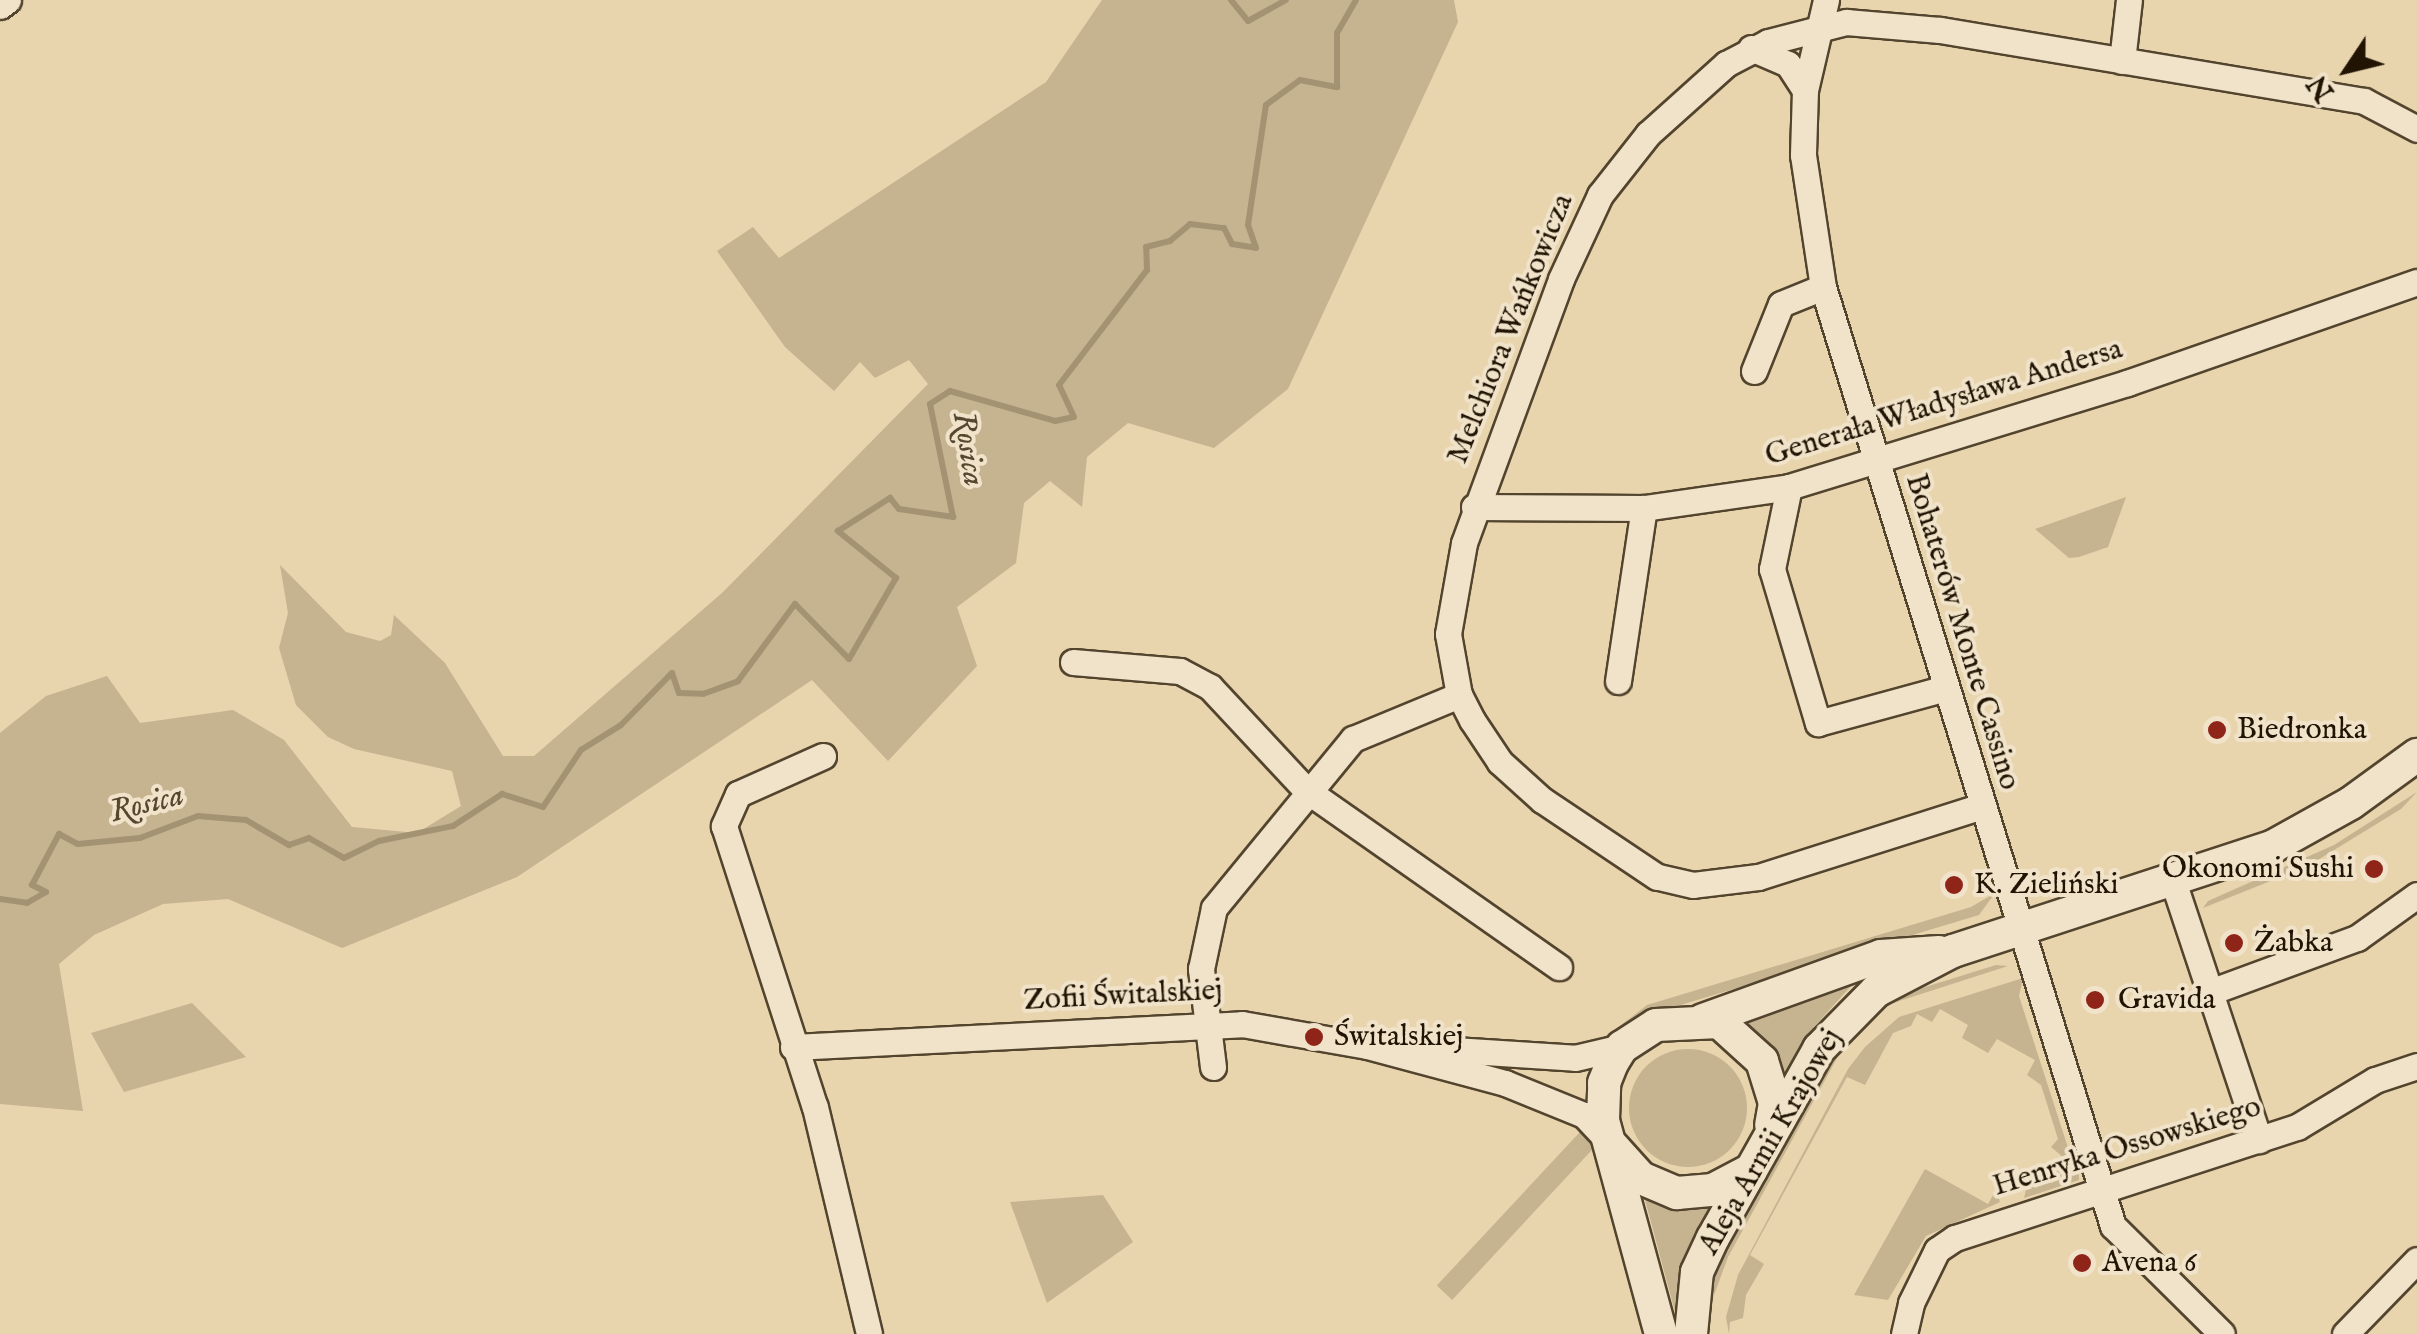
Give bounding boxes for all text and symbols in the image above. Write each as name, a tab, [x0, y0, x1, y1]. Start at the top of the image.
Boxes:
north arrow	[2297, 20, 2397, 120]
text: N	[2301, 68, 2343, 107]
street label: Melchiora Wańkowicza	[1440, 189, 1582, 469]
street label: Generała Władysława Andersa	[1761, 331, 2127, 475]
water label: Rosica	[942, 409, 992, 489]
street label: Bohaterów Monte Cassino	[1897, 470, 2027, 794]
place label: Biedronka	[2237, 712, 2367, 748]
marker: Biedronka	[2206, 719, 2228, 741]
water label: Rosica	[106, 777, 188, 833]
place label: Okonomi Sushi	[2162, 851, 2354, 887]
marker: Okonomi Sushi	[2363, 858, 2385, 880]
place label: K. Zieliński	[1974, 867, 2119, 903]
marker: K. Zieliński	[1943, 874, 1965, 896]
place label: Żabka	[2254, 925, 2333, 961]
marker: Żabka	[2223, 932, 2245, 954]
street label: Zofii Świtalskiej	[1023, 973, 1223, 1019]
place label: Gravida	[2118, 982, 2216, 1018]
marker: Gravida	[2082, 987, 2108, 1013]
place label: Świtalskiej	[1334, 1019, 1463, 1055]
street label: Aleja Armii Krajowej	[1692, 1023, 1850, 1261]
marker: Świtalskiej	[1303, 1026, 1325, 1048]
street label: Henryka Ossowskiego	[1989, 1089, 2265, 1205]
place label: Avena 6	[2102, 1245, 2197, 1281]
marker: Avena 6	[2071, 1252, 2093, 1274]

